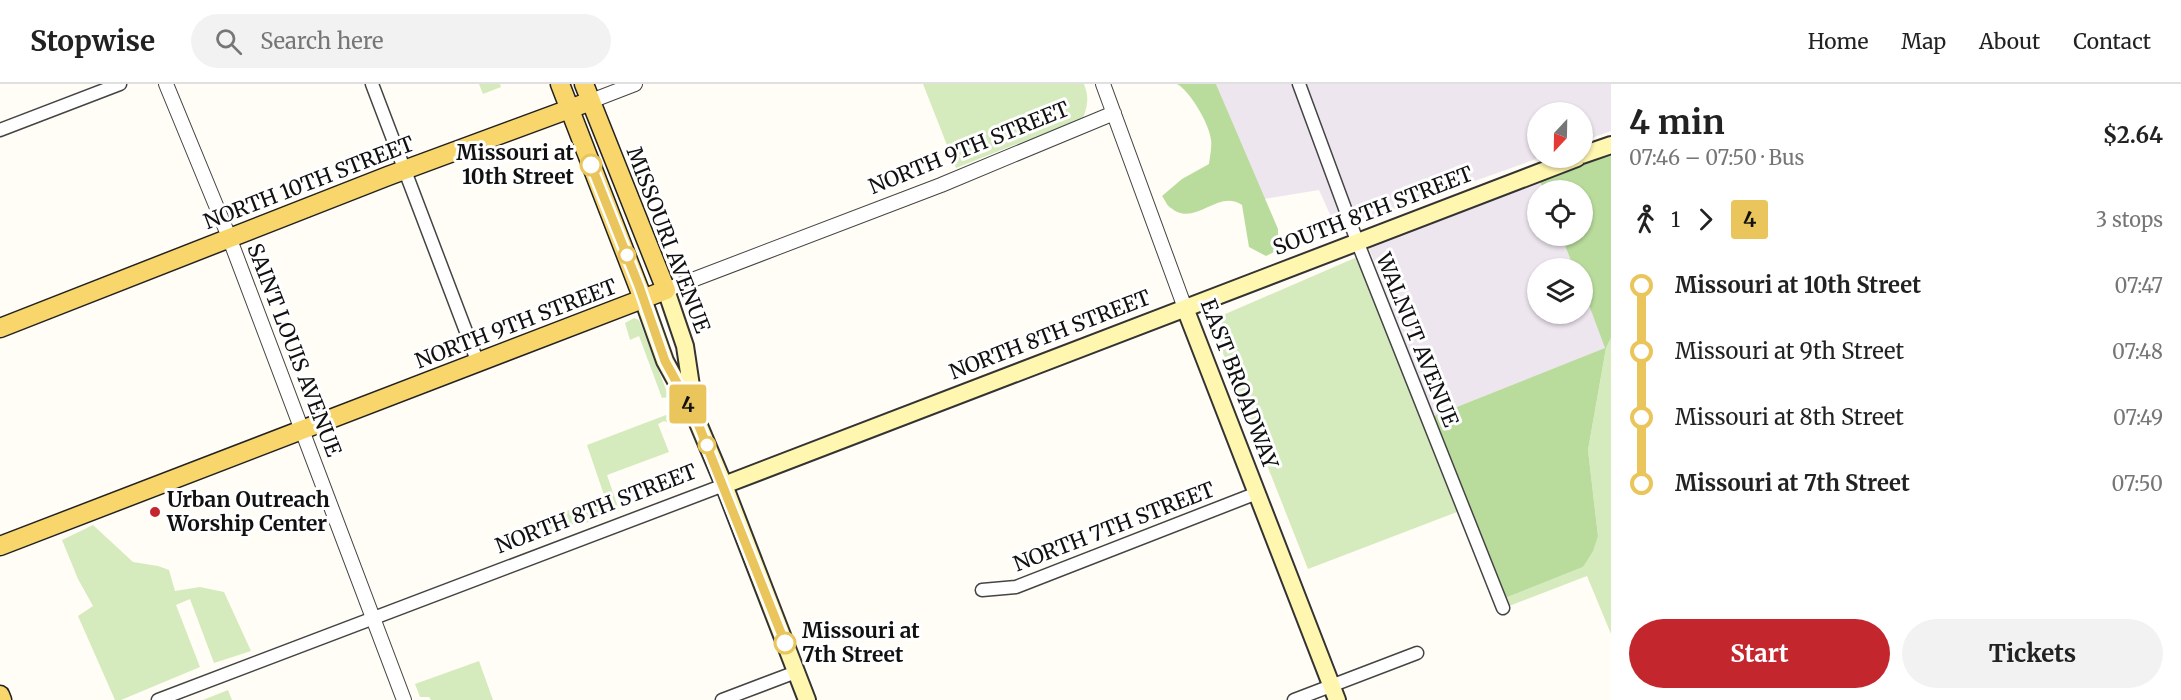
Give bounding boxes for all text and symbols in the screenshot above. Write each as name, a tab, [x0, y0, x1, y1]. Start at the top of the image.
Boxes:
search box	[191, 14, 611, 68]
text: Stopwise	[30, 23, 155, 59]
icon: search	[212, 25, 245, 58]
text: Search here	[260, 27, 384, 55]
text: Home	[1808, 28, 1868, 55]
text: Map	[1901, 28, 1946, 55]
text: About	[1979, 28, 2040, 55]
text: Contact	[2073, 28, 2151, 55]
street label: NORTH 9TH STREET	[865, 95, 1073, 200]
north arrow	[1527, 102, 1593, 168]
map controls	[1527, 102, 1593, 324]
text: 4 min	[1629, 102, 1725, 143]
text: $2.64	[2103, 121, 2163, 149]
street label: NORTH 10TH STREET	[200, 130, 418, 235]
place label: Missouri at 10th Street	[456, 139, 575, 190]
street label: MISSOURI AVENUE	[621, 143, 717, 337]
text: 07:46 – 07:50 · Bus	[1629, 145, 1804, 170]
marker: Missouri at 10th Street	[580, 154, 602, 176]
street label: SOUTH 8TH STREET	[1269, 160, 1477, 261]
button: locate	[1527, 180, 1593, 246]
icon: walk	[1629, 203, 1662, 236]
icon: forward	[1689, 203, 1722, 236]
text: 4	[1743, 206, 1756, 233]
text: 1	[1671, 207, 1680, 232]
text: 3 stops	[2096, 207, 2163, 232]
street label: SAINT LOUIS AVENUE	[241, 239, 348, 461]
unlabelled marker	[618, 246, 636, 264]
street label: WALNUT AVENUE	[1370, 248, 1465, 431]
button: layers	[1527, 258, 1593, 324]
text: Missouri at 10th Street	[1675, 271, 1921, 299]
street label: NORTH 9TH STREET	[411, 272, 621, 374]
text: 07:47	[2115, 273, 2163, 298]
street label: NORTH 8TH STREET	[945, 284, 1155, 385]
street label: EAST BROADWAY	[1195, 295, 1284, 473]
text: Missouri at 9th Street	[1675, 337, 1904, 365]
text: 07:48	[2112, 339, 2163, 364]
line badge: 4	[668, 384, 708, 424]
text: 4	[681, 391, 695, 418]
text: Missouri at 8th Street	[1675, 403, 1904, 431]
text: 07:49	[2113, 405, 2163, 430]
unlabelled marker	[698, 436, 716, 454]
street label: NORTH 8TH STREET	[491, 458, 701, 559]
text: Missouri at 7th Street	[1675, 469, 1910, 497]
text: 07:50	[2111, 471, 2163, 496]
street label: NORTH 7TH STREET	[1009, 476, 1219, 577]
place label: Urban Outreach Worship Center	[166, 486, 330, 537]
marker: Urban Outreach Worship Center	[148, 505, 162, 519]
place label: Missouri at 7th Street	[802, 617, 920, 668]
button: Start	[1629, 619, 1890, 688]
button: Tickets	[1902, 619, 2163, 688]
marker: Missouri at 7th Street	[774, 632, 796, 654]

